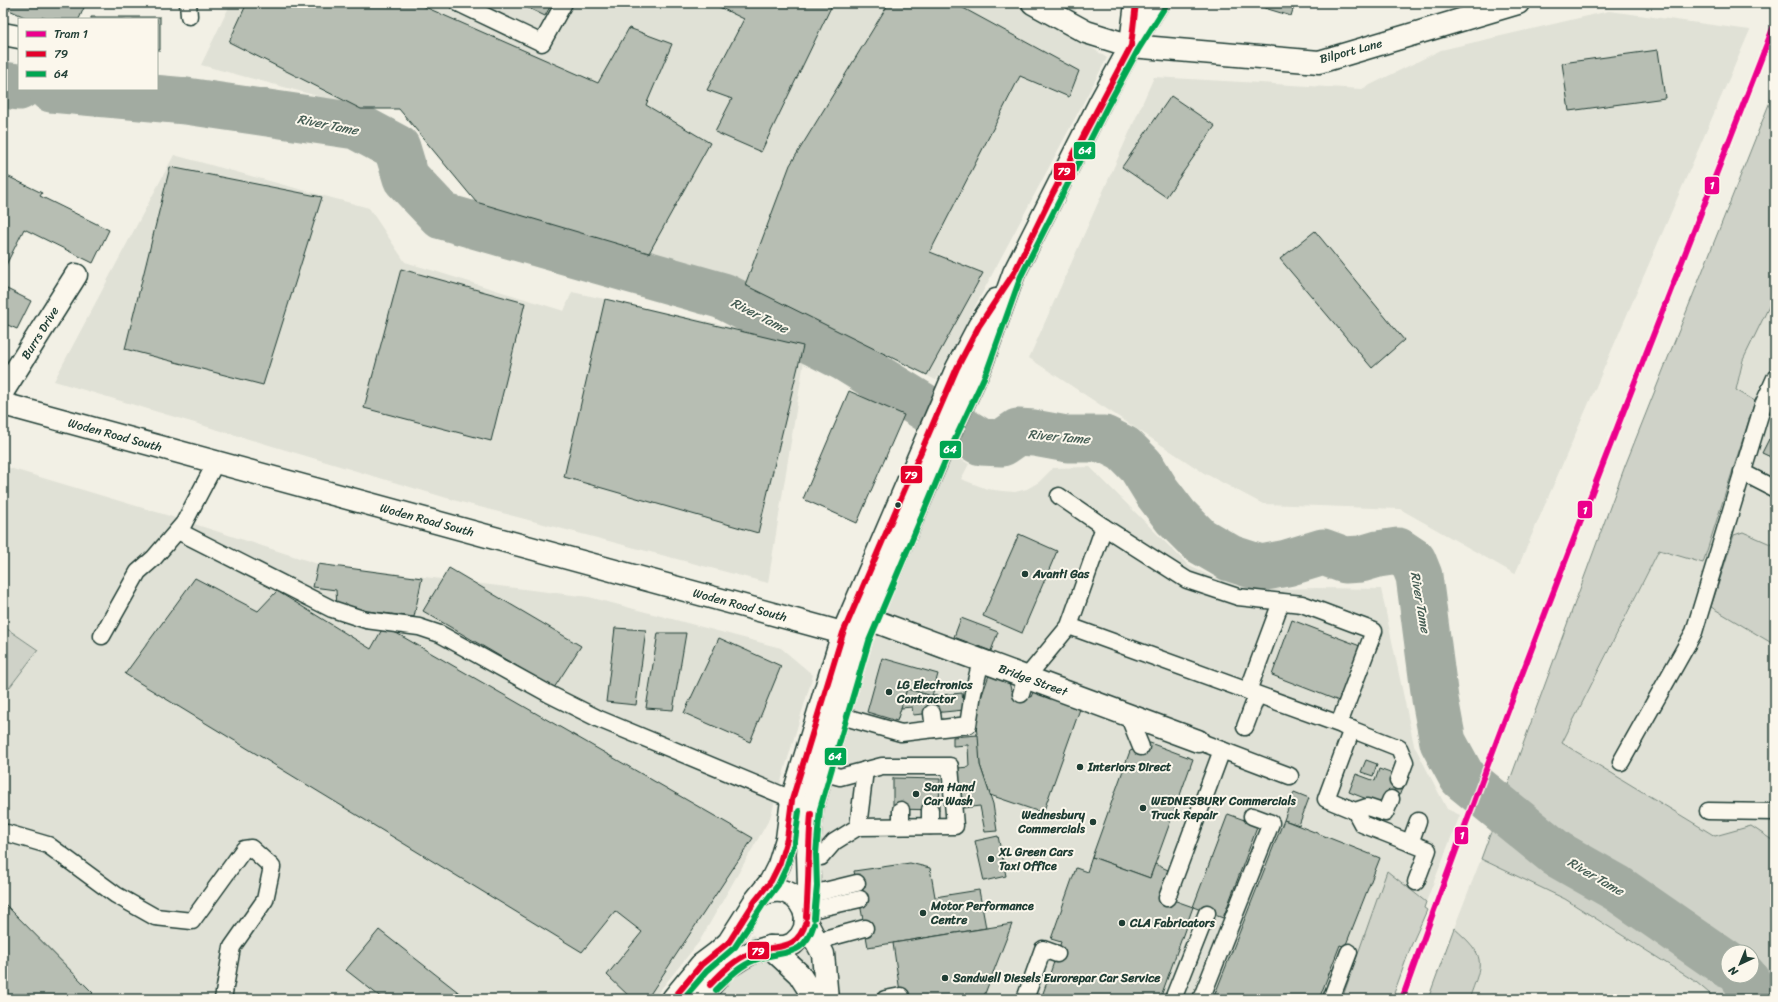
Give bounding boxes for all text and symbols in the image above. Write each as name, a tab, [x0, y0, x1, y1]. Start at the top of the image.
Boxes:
legend	[18, 18, 158, 90]
text: Tram 1	[54, 23, 88, 45]
street label: Bilport Lane	[1317, 32, 1385, 70]
text: 79	[54, 43, 68, 65]
text: 64	[54, 63, 69, 85]
water label: River Tame	[295, 107, 362, 142]
line badge: 64	[1073, 141, 1096, 160]
text: 64	[1077, 141, 1092, 160]
line badge: 79	[1053, 162, 1076, 181]
text: 79	[1057, 162, 1071, 181]
line badge: 1	[1704, 176, 1720, 195]
text: 1	[1710, 176, 1715, 195]
water label: River Tame	[727, 291, 794, 340]
street label: Burrs Drive	[15, 302, 65, 364]
street label: Woden Road South	[66, 412, 164, 458]
water label: River Tame	[1027, 422, 1092, 451]
line badge: 64	[939, 440, 962, 459]
text: 64	[942, 440, 957, 459]
line badge: 79	[900, 465, 923, 484]
text: 79	[904, 466, 918, 485]
street label: Woden Road South	[378, 497, 476, 543]
unlabelled marker	[893, 500, 903, 510]
line badge: 1	[1577, 500, 1593, 519]
text: 1	[1583, 501, 1588, 520]
place label: Avanti Gas	[1032, 563, 1090, 585]
marker: Avanti Gas	[1020, 569, 1030, 579]
water label: River Tame	[1404, 570, 1437, 636]
street label: Woden Road South	[691, 582, 789, 628]
street label: Bridge Street	[995, 657, 1072, 703]
place label: LG Electronics Contractor	[896, 674, 973, 710]
marker: LG Electronics Contractor	[884, 687, 894, 697]
line badge: 64	[824, 747, 847, 766]
text: 64	[827, 747, 842, 766]
place label: Interiors Direct	[1087, 756, 1172, 778]
marker: Interiors Direct	[1075, 762, 1085, 772]
place label: San Hand Car Wash	[923, 776, 976, 812]
marker: San Hand Car Wash	[911, 789, 921, 799]
place label: WEDNESBURY Commercials Truck Repair	[1151, 790, 1297, 826]
marker: WEDNESBURY Commercials Truck Repair	[1138, 803, 1148, 813]
place label: Wednesbury Commercials	[1017, 804, 1086, 840]
marker: Wednesbury Commercials	[1088, 817, 1098, 827]
line badge: 1	[1454, 826, 1469, 845]
text: 1	[1460, 826, 1465, 845]
place label: XL Green Cars Taxi Office	[998, 841, 1074, 877]
water label: River Tame	[1563, 851, 1629, 903]
marker: XL Green Cars Taxi Office	[986, 854, 996, 864]
place label: Motor Performance Centre	[930, 895, 1034, 931]
marker: Motor Performance Centre	[918, 908, 928, 918]
place label: CLA Fabricators	[1129, 912, 1216, 934]
marker: CLA Fabricators	[1117, 918, 1127, 928]
line badge: 79	[747, 941, 770, 960]
text: 79	[751, 942, 765, 961]
north arrow	[1720, 944, 1760, 984]
text: N	[1724, 961, 1743, 981]
place label: Sandwell Diesels Eurorepar Car Service	[952, 967, 1161, 989]
marker: Sandwell Diesels Eurorepar Car Service	[940, 973, 950, 983]

